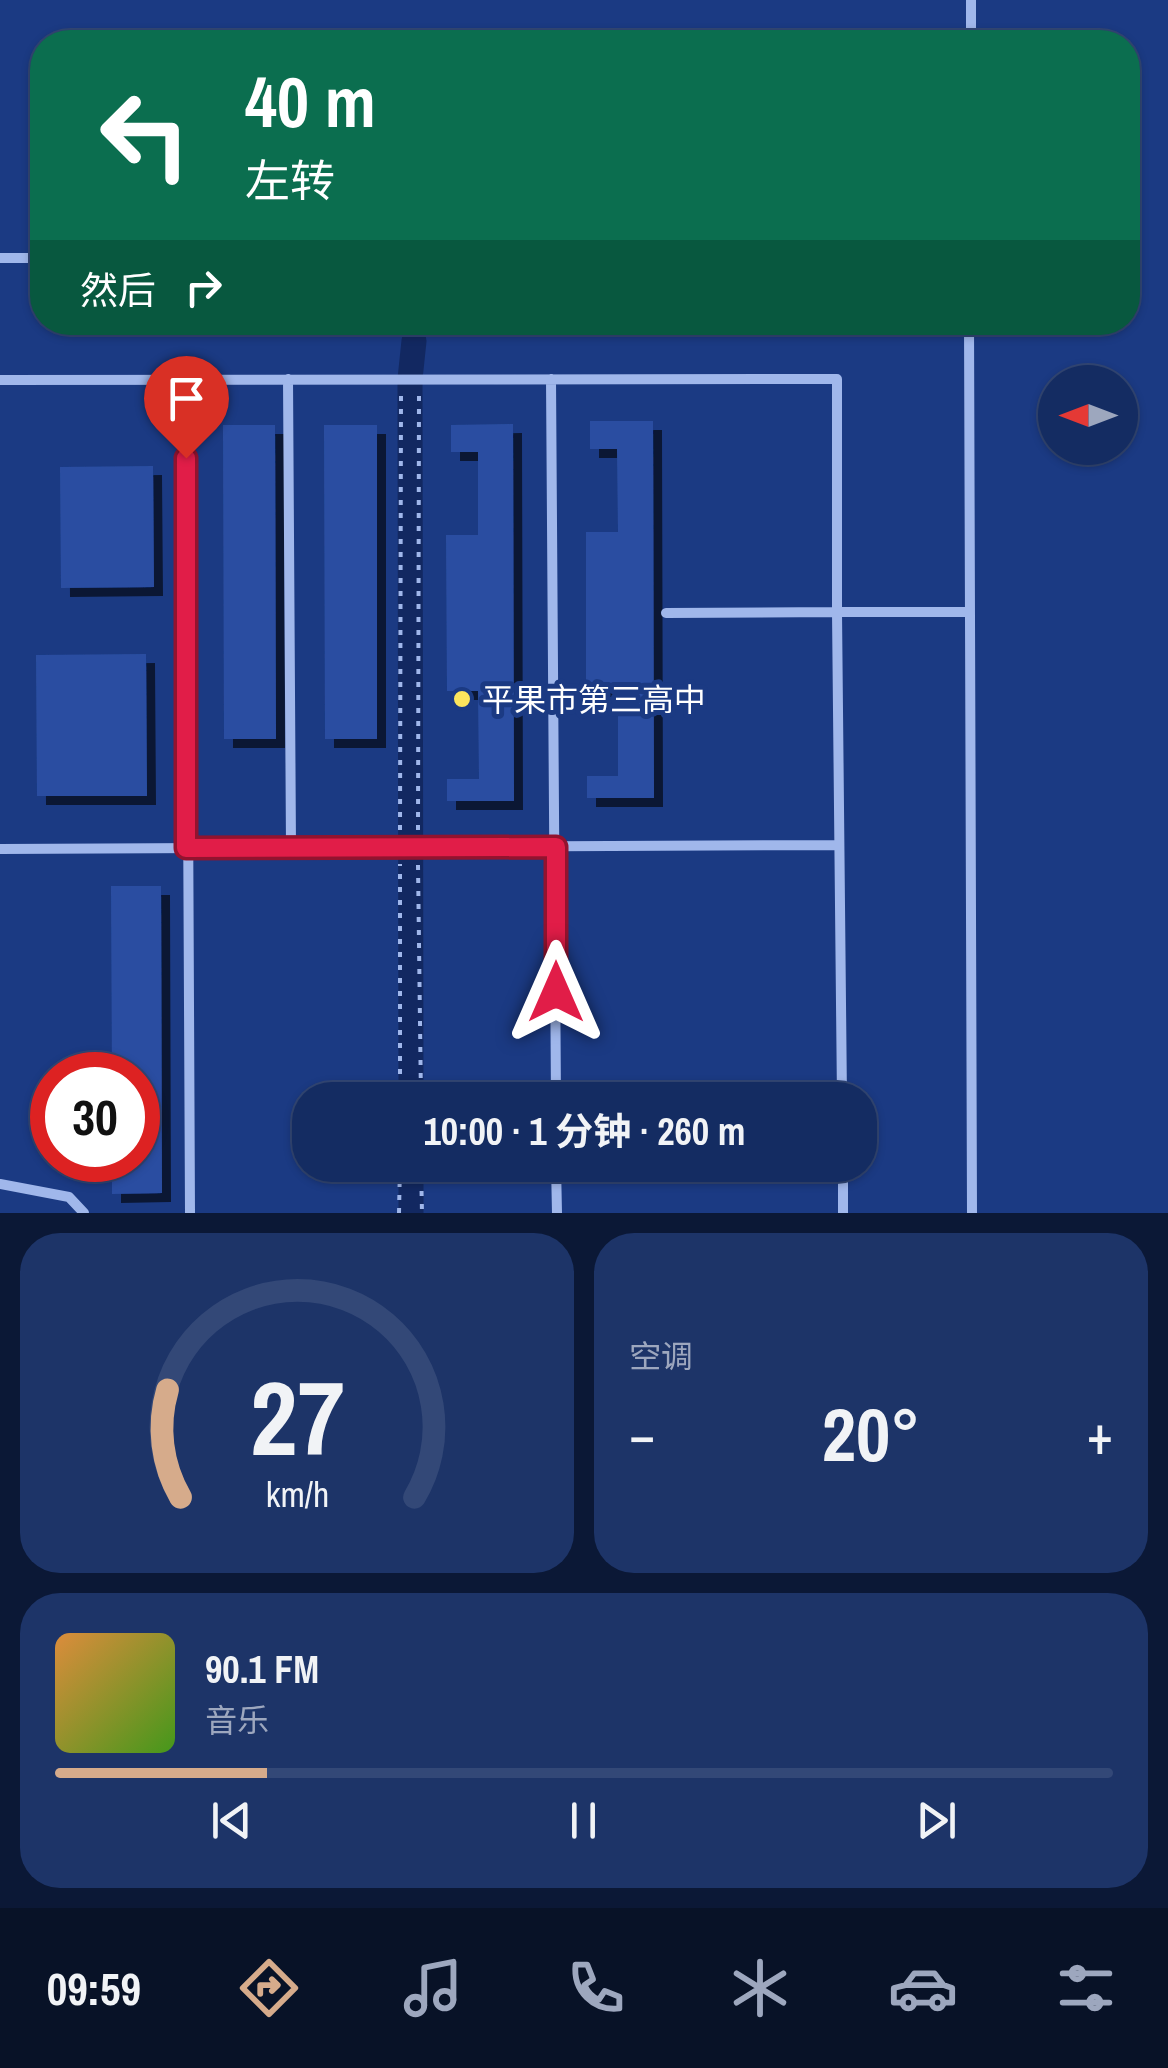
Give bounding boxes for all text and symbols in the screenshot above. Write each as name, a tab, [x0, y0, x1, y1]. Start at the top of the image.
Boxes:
text: 40 m	[245, 55, 376, 149]
icon: left	[80, 70, 210, 200]
text: 左转	[245, 150, 335, 211]
icon: right	[176, 260, 231, 315]
text: 然后	[80, 265, 156, 316]
pin	[144, 356, 229, 459]
north arrow	[1038, 365, 1138, 465]
map controls	[1038, 365, 1138, 465]
icon: arrive	[159, 371, 214, 426]
place label: 平果市第三高中	[482, 678, 706, 721]
marker: 平果市第三高中	[451, 688, 473, 710]
position arrow	[504, 940, 608, 1044]
speed limit sign: 30	[30, 1052, 160, 1182]
text: 10:00 · 1 分钟 · 260 m	[423, 1106, 746, 1157]
text: 空调	[629, 1335, 693, 1378]
text: 27	[250, 1347, 344, 1487]
text: 20°	[822, 1383, 920, 1484]
text: −	[629, 1397, 655, 1471]
text: +	[1087, 1397, 1113, 1471]
text: km/h	[265, 1470, 329, 1518]
text: 90.1 FM	[205, 1644, 319, 1695]
text: 音乐	[205, 1699, 269, 1742]
icon: previous	[204, 1793, 259, 1848]
icon: pause	[556, 1793, 611, 1848]
icon: next	[909, 1793, 964, 1848]
icon: directions	[234, 1953, 304, 2023]
icon: music	[398, 1953, 468, 2023]
icon: phone	[561, 1953, 631, 2023]
icon: climate	[725, 1953, 795, 2023]
icon: car	[888, 1953, 958, 2023]
icon: filters	[1051, 1953, 1121, 2023]
text: 09:59	[47, 1958, 141, 2019]

